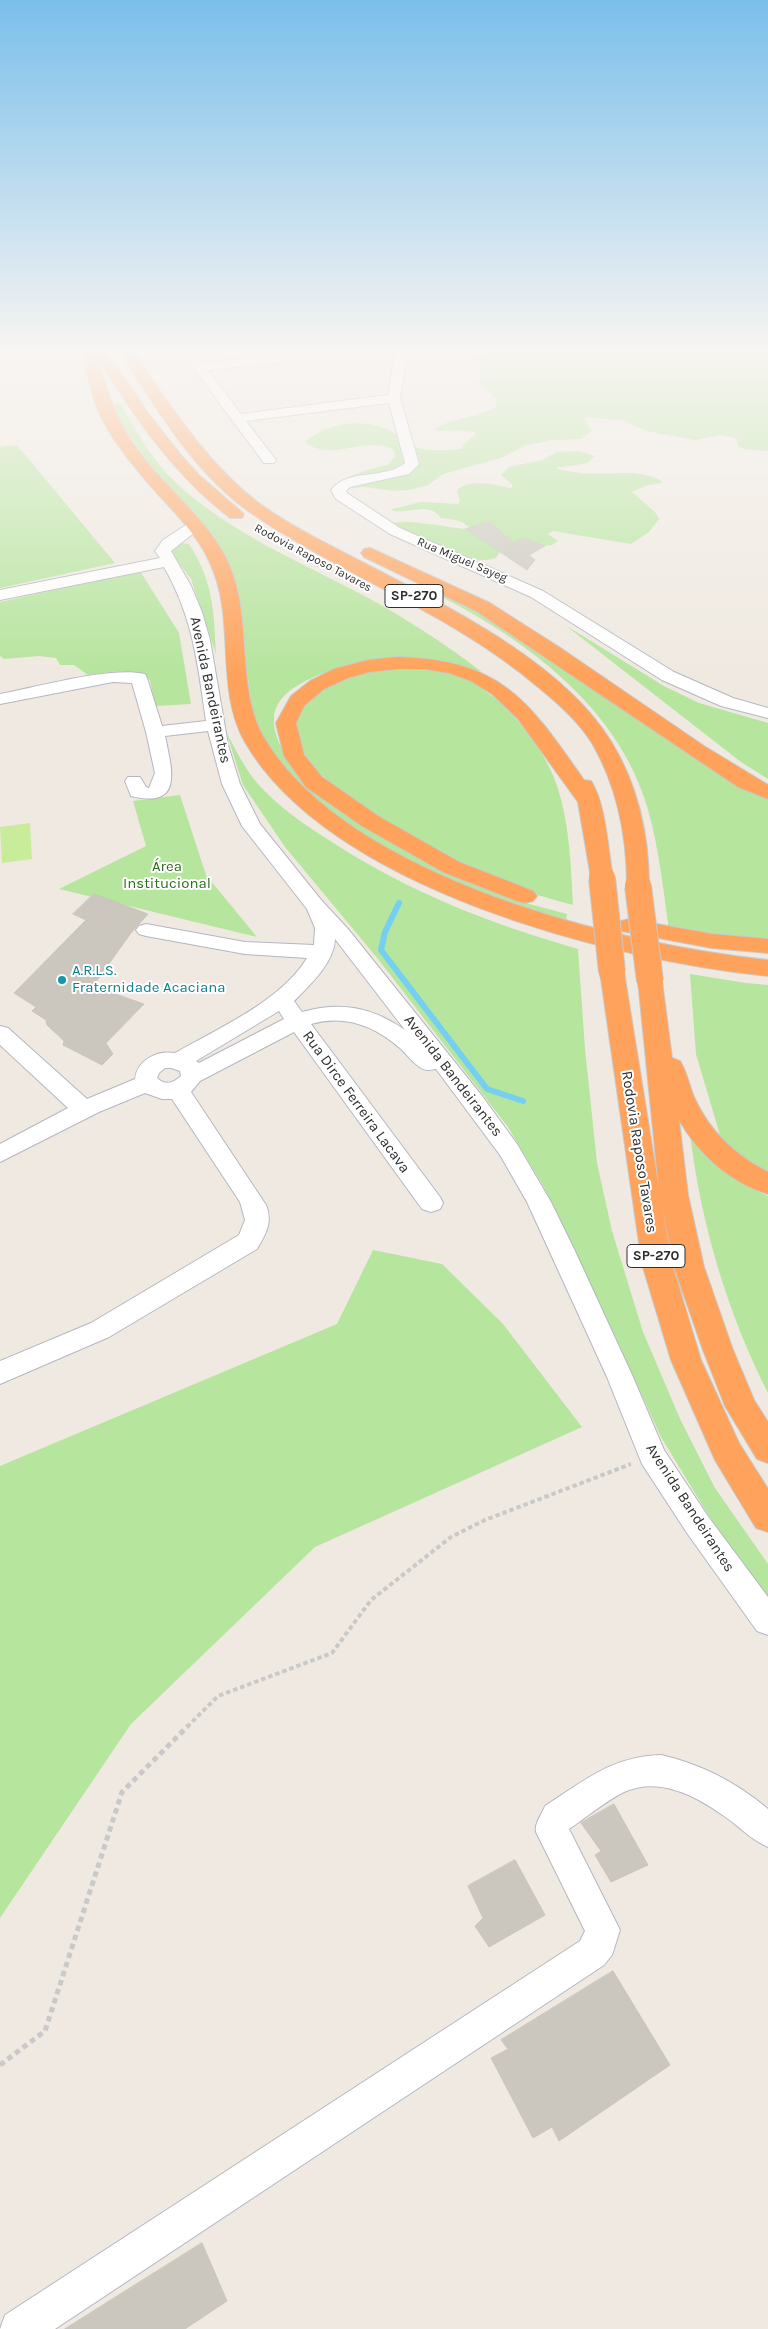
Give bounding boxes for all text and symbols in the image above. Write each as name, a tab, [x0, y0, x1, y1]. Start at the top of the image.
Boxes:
street label: Rodovia Raposo Tavares	[252, 521, 374, 595]
street label: Rua Miguel Sayeg	[415, 534, 509, 586]
road number: SP-270	[385, 584, 443, 608]
street label: Avenida Bandeirantes	[186, 615, 234, 765]
park label: Área Institucional	[123, 858, 211, 893]
place label: A.R.L.S. Fraternidade Acaciana	[72, 962, 226, 997]
marker: A.R.L.S. Fraternidade Acaciana	[56, 974, 68, 986]
street label: Avenida Bandeirantes	[400, 1012, 506, 1140]
street label: Rua Dirce Ferreira Lacava	[298, 1027, 414, 1177]
street label: Rodovia Raposo Tavares	[617, 1070, 661, 1234]
road number: SP-270	[627, 1244, 685, 1268]
street label: Avenida Bandeirantes	[642, 1440, 738, 1576]

